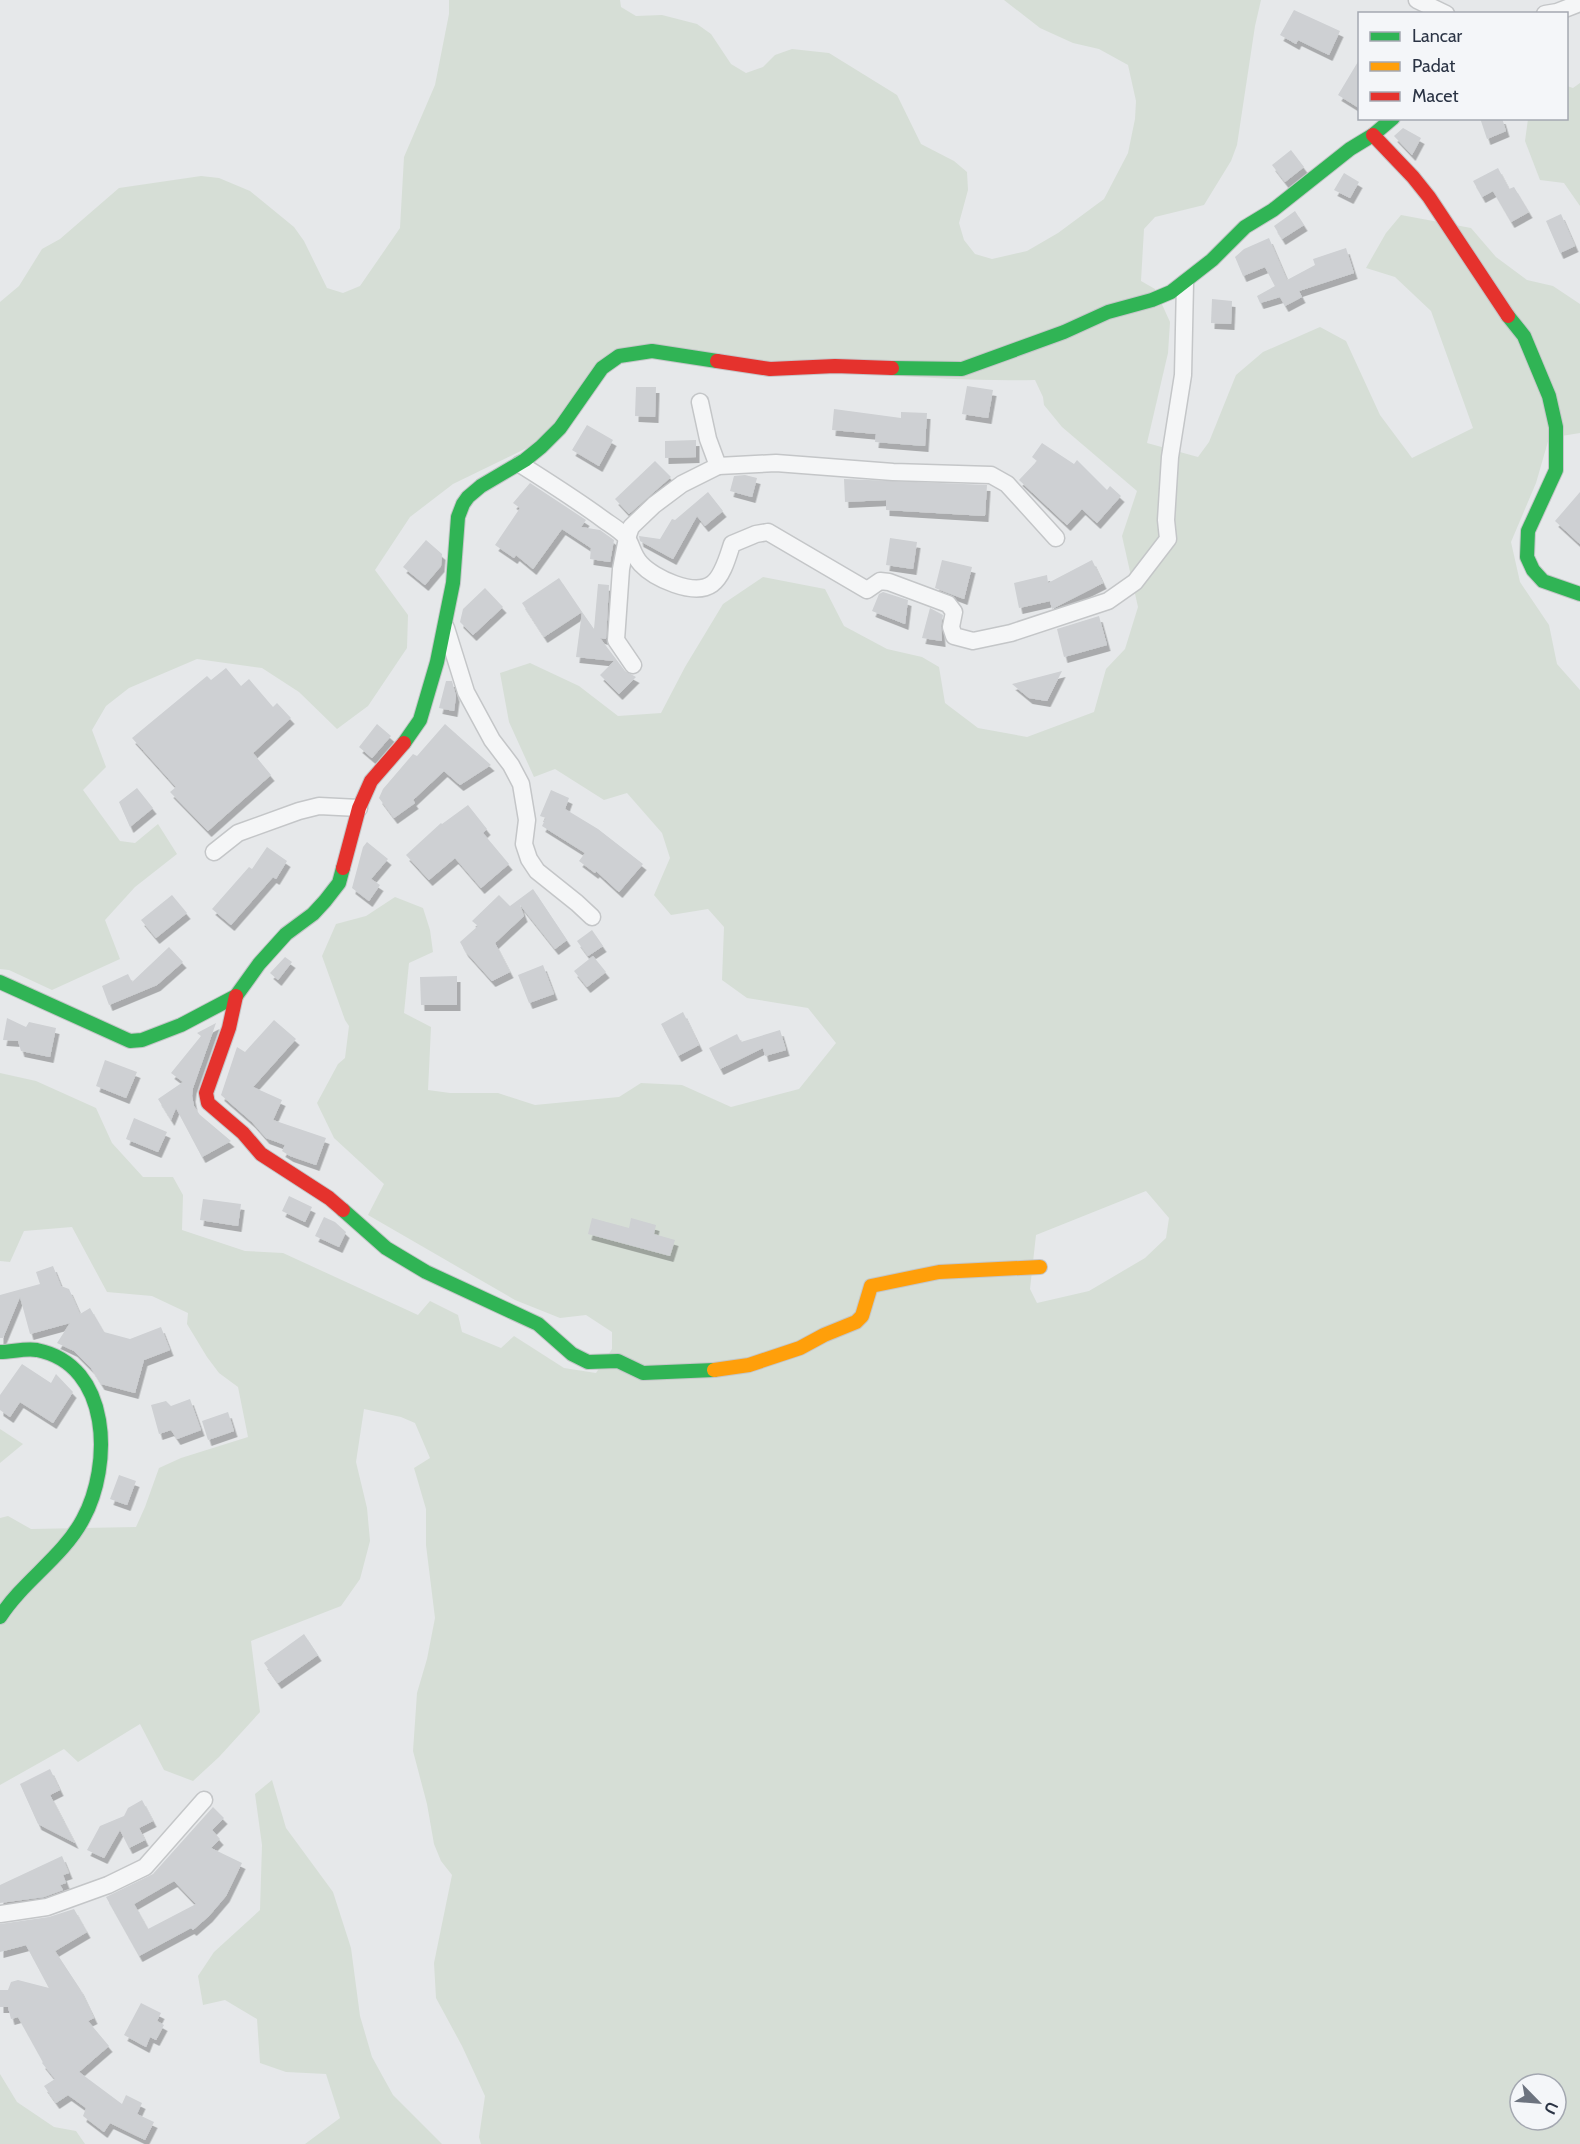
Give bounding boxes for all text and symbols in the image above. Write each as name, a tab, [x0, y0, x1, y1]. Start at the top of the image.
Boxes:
legend	[1358, 12, 1568, 120]
text: Lancar	[1412, 25, 1463, 47]
text: Padat	[1412, 55, 1455, 77]
text: Macet	[1412, 85, 1458, 107]
north arrow	[1508, 2072, 1568, 2132]
text: U	[1540, 2099, 1562, 2117]

